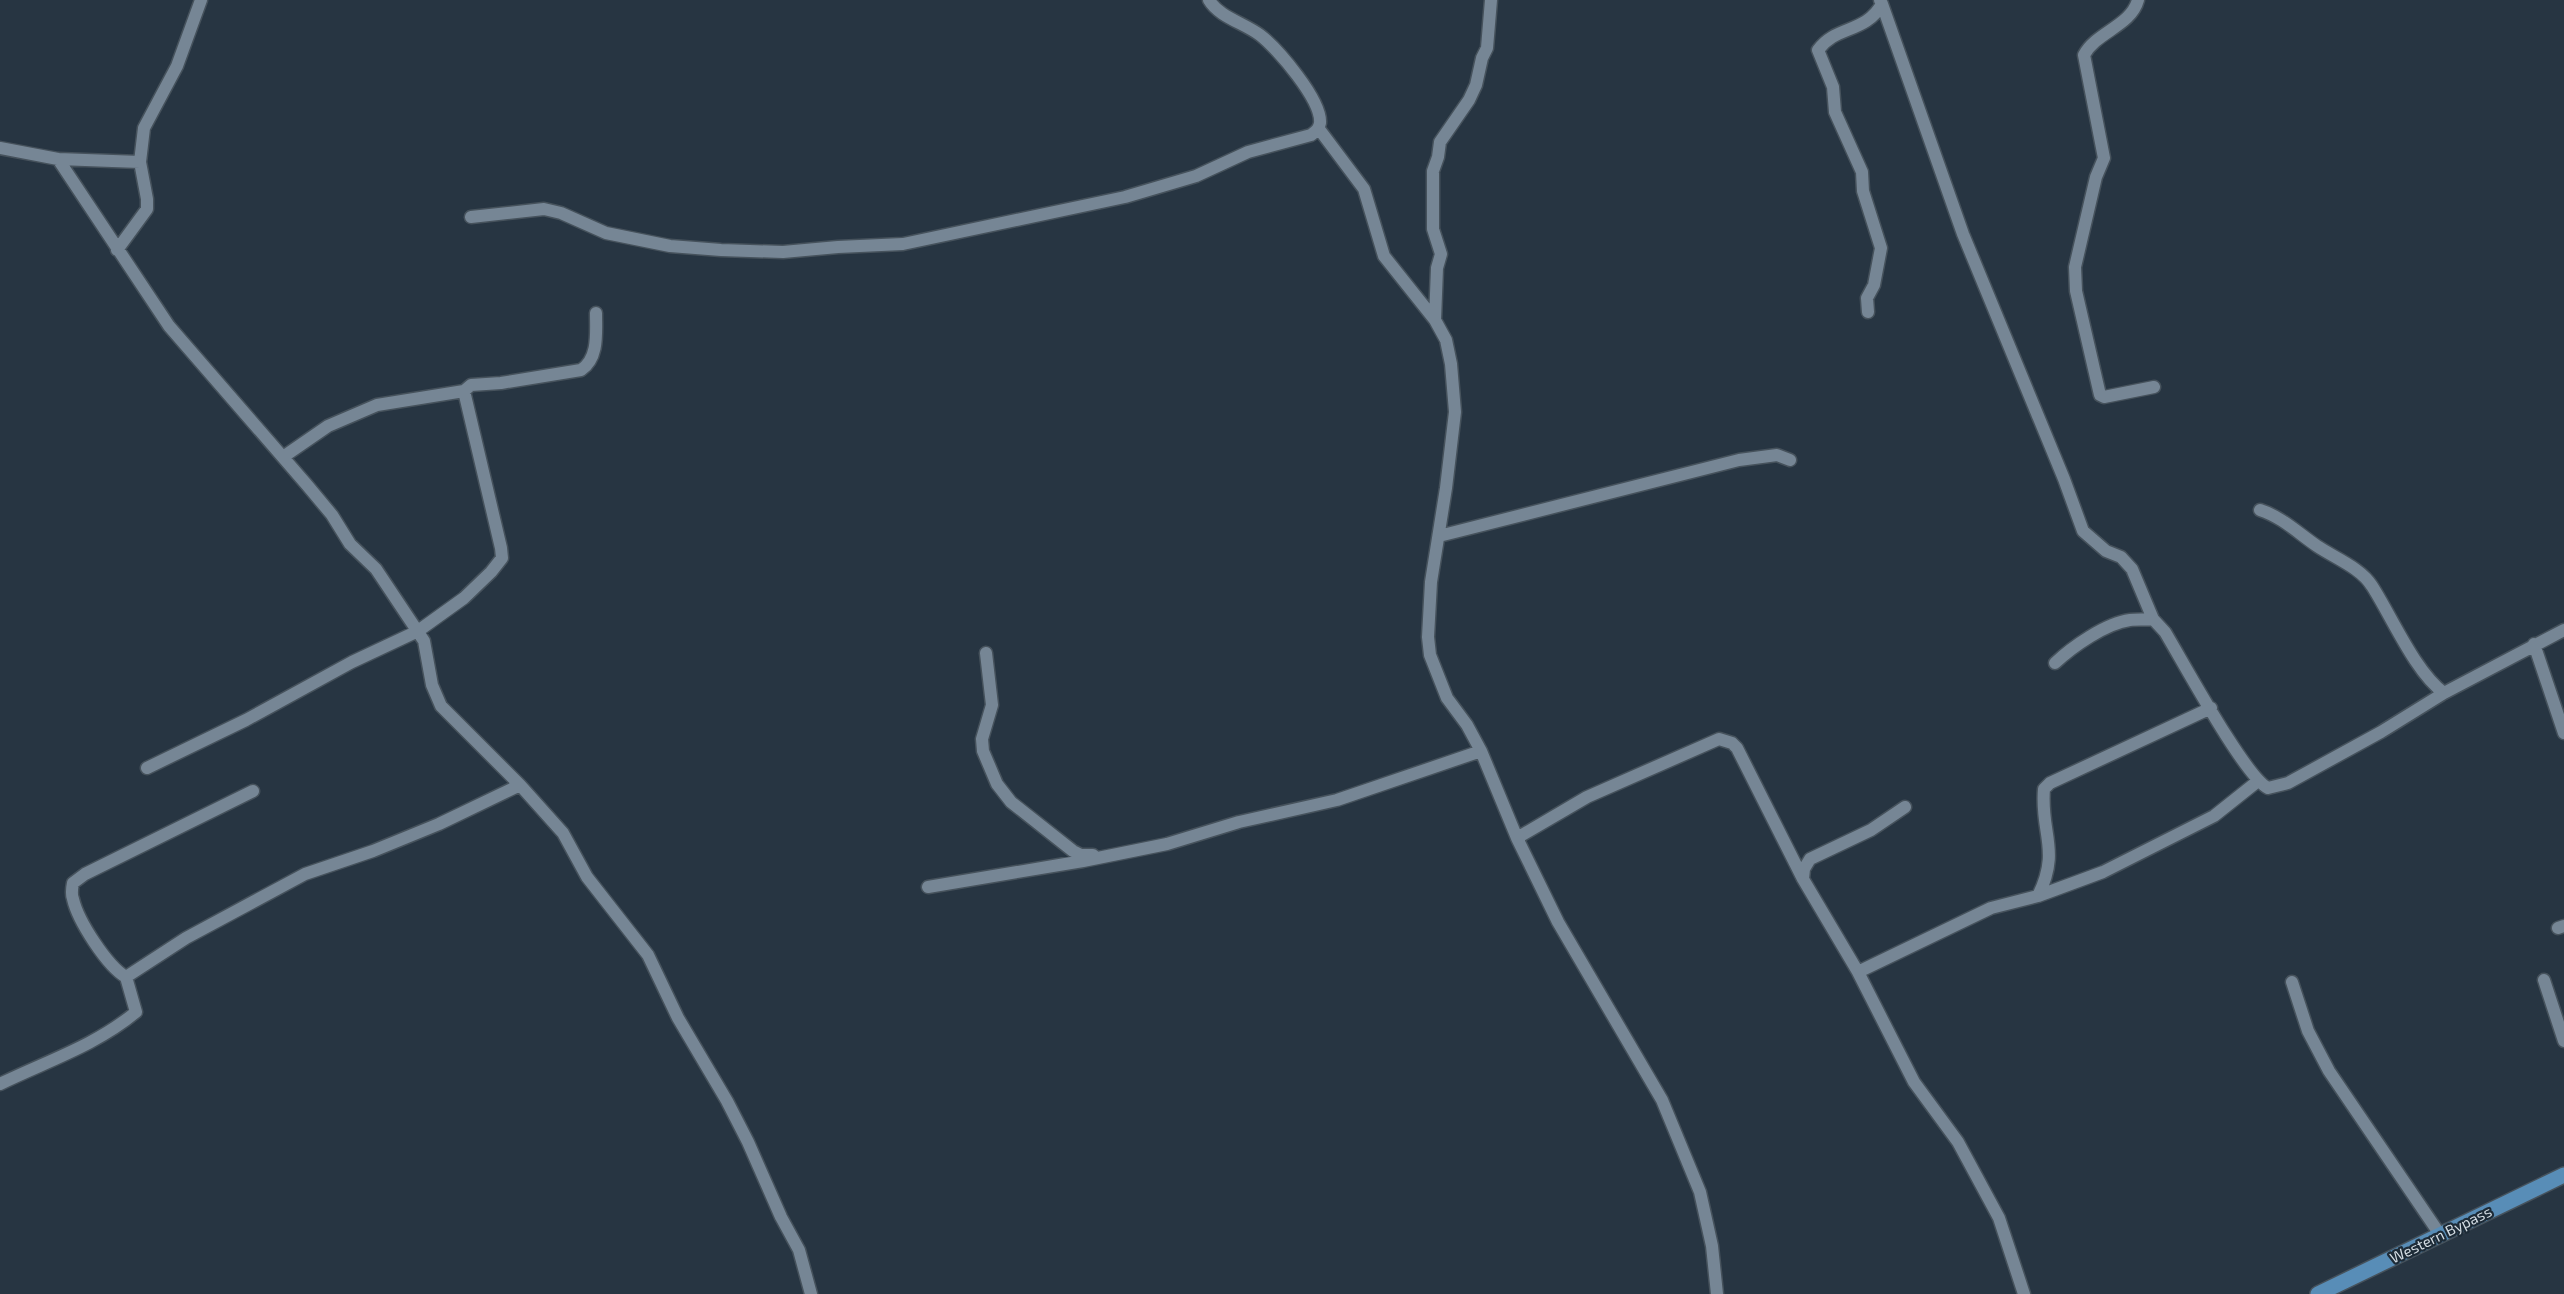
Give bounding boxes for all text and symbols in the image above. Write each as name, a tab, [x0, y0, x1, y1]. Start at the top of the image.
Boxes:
street label: Western Bypass	[2387, 1202, 2494, 1266]

